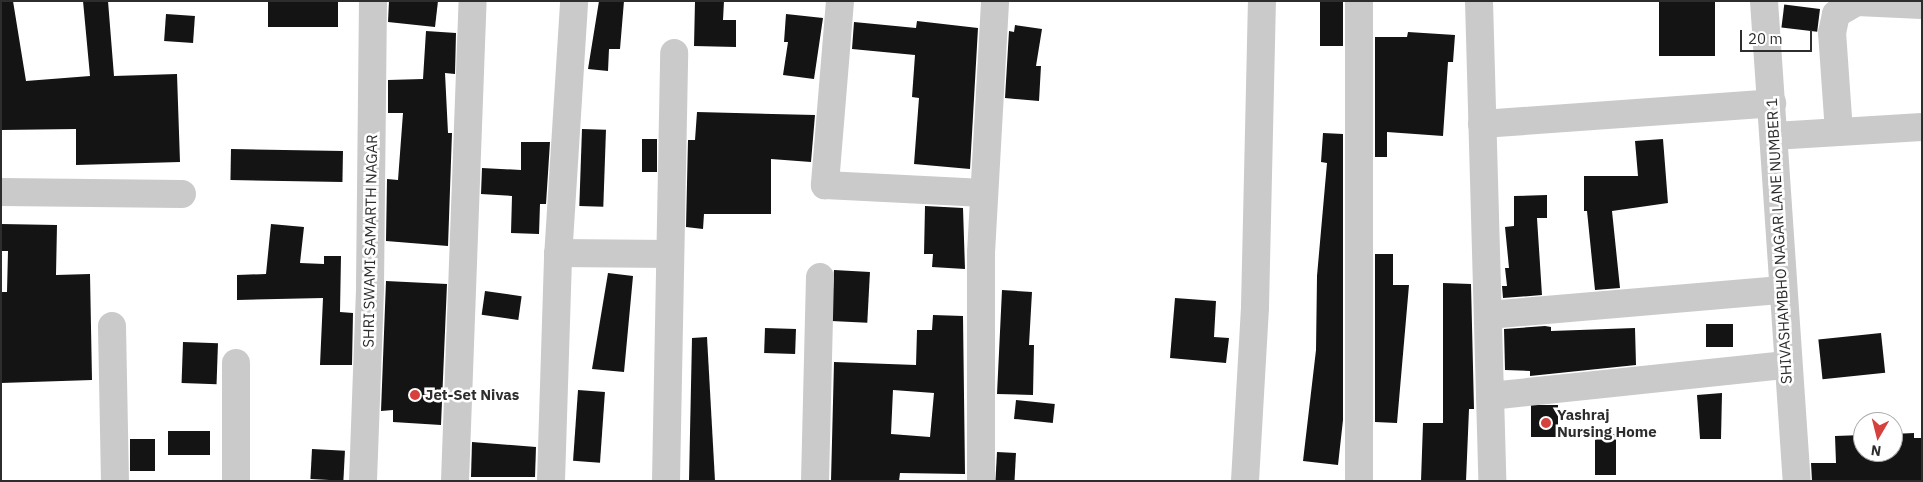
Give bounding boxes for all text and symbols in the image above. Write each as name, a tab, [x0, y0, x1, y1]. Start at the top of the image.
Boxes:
scale bar	[1743, 20, 1816, 52]
text: 20 m	[1748, 29, 1783, 48]
street label: SHIVASHAMBHO NAGAR LANE NUMBER 1	[1763, 98, 1795, 384]
street label: SHRI SWAMI SAMARTH NAGAR	[359, 134, 381, 348]
place label: Jet-Set Nivas	[425, 386, 519, 404]
marker: Jet-Set Nivas	[409, 389, 421, 401]
place label: Yashraj Nursing Home	[1557, 405, 1657, 440]
north arrow	[1853, 412, 1903, 462]
marker: Yashraj Nursing Home	[1539, 416, 1553, 430]
text: N	[1870, 441, 1882, 460]

